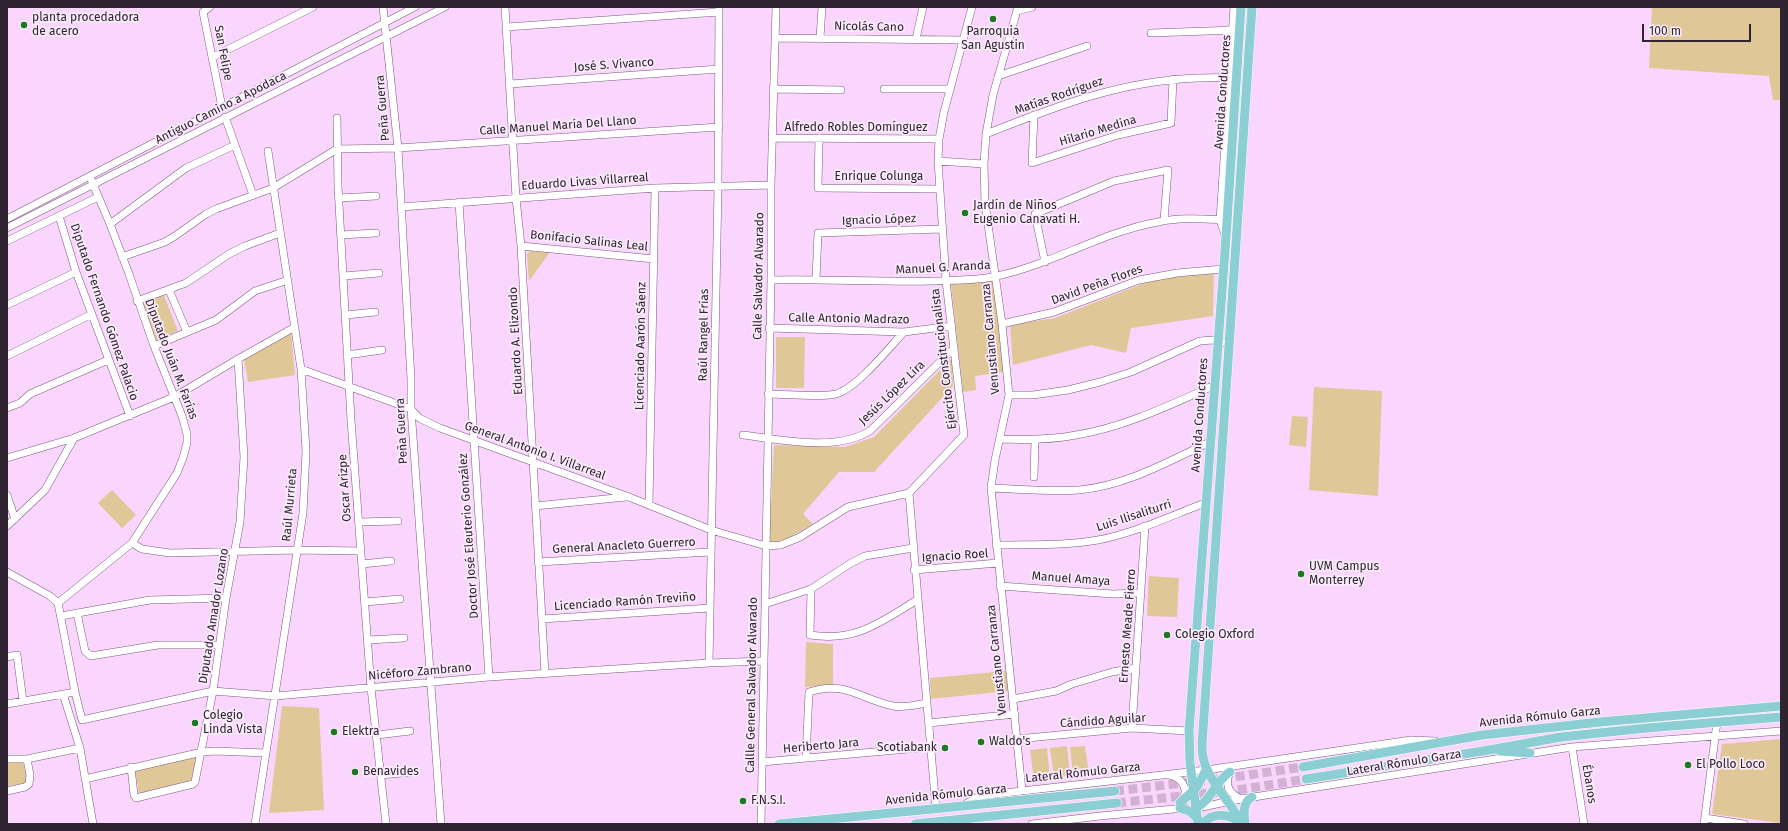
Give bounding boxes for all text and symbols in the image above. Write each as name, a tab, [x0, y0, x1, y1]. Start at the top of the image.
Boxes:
place label: planta procedadora de acero	[32, 11, 139, 39]
marker: Parroquia San Agustin	[988, 14, 998, 24]
scale bar	[1644, 16, 1753, 42]
street label: Nicolás Cano	[834, 19, 904, 35]
marker: planta procedadora de acero	[19, 20, 29, 30]
street label: San Felipe	[211, 24, 235, 82]
text: 100 m	[1649, 24, 1681, 38]
place label: Parroquia San Agustin	[961, 25, 1025, 53]
street label: Avenida Conductores	[1212, 34, 1234, 150]
street label: José S. Vivanco	[573, 55, 655, 75]
street label: Antiguo Camino a Apodaca	[153, 69, 289, 147]
street label: Peña Guerra	[373, 74, 393, 142]
street label: Matías Rodríguez	[1013, 74, 1105, 118]
street label: Hilario Medina	[1058, 112, 1138, 150]
street label: Calle Manuel María Del Llano	[479, 113, 637, 139]
street label: Alfredo Robles Domínguez	[785, 121, 927, 135]
street label: Eduardo Livas Villarreal	[521, 170, 649, 194]
street label: Enrique Colunga	[835, 170, 923, 184]
place label: Jardín de Niños Eugenio Canavati H.	[973, 199, 1080, 227]
marker: Jardín de Niños Eugenio Canavati H.	[960, 208, 970, 218]
street label: Calle Salvador Alvarado	[751, 212, 767, 340]
street label: Ignacio López	[842, 212, 916, 228]
street label: Diputado Fernando Gómez Palacio	[67, 221, 141, 403]
street label: Bonifacio Salinas Leal	[529, 228, 649, 254]
street label: Manuel G. Aranda	[895, 258, 991, 278]
street label: David Peña Flores	[1049, 262, 1145, 308]
street label: Licenciado Aarón Sáenz	[633, 282, 649, 410]
street label: Venustiano Carranza	[979, 283, 1003, 395]
street label: Eduardo A. Elizondo	[506, 287, 526, 395]
street label: Raúl Rangel Frías	[696, 288, 712, 382]
street label: Ejército Constitucionalista	[928, 288, 960, 430]
street label: Diputado Juán M. Farías	[141, 297, 201, 421]
street label: Calle Antonio Madrazo	[788, 311, 910, 327]
street label: Avenida Conductores	[1189, 357, 1211, 473]
street label: Jesús López Lira	[856, 358, 928, 428]
street label: Peña Guerra	[393, 397, 411, 465]
street label: General Antonio I. Villarreal	[462, 419, 608, 483]
street label: Doctor José Eleuterio González	[456, 453, 482, 619]
street label: Oscar Arizpe	[335, 454, 355, 522]
street label: Raúl Murrieta	[280, 468, 300, 542]
street label: Luis Ilisaliturri	[1095, 497, 1173, 535]
street label: General Anacleto Guerrero	[552, 535, 696, 557]
street label: Ignacio Roel	[921, 546, 989, 566]
street label: Diputado Amador Lozano	[196, 547, 232, 685]
place label: UVM Campus Monterrey	[1309, 560, 1379, 588]
street label: Ernesto Meade Fierro	[1117, 568, 1139, 684]
street label: Manuel Amaya	[1031, 569, 1111, 589]
marker: UVM Campus Monterrey	[1296, 569, 1306, 579]
street label: Licenciado Ramón Treviño	[553, 590, 697, 614]
street label: Callle General Salvador Alvarado	[743, 597, 761, 773]
street label: Venustiano Carranza	[984, 604, 1010, 716]
place label: Colegio Oxford	[1175, 628, 1255, 642]
marker: Colegio Oxford	[1162, 630, 1172, 640]
street label: Nicéforo Zambrano	[368, 660, 472, 684]
street label: Avenida Rómulo Garza	[1479, 703, 1601, 731]
place label: Colegio Linda Vista	[203, 709, 263, 737]
street label: Cándido Aguilar	[1060, 711, 1146, 731]
marker: Colegio Linda Vista	[190, 718, 200, 728]
place label: Elektra	[342, 725, 380, 739]
marker: Elektra	[329, 727, 339, 737]
place label: Waldo's	[989, 735, 1031, 749]
street label: Heriberto Jara	[782, 736, 860, 756]
marker: Waldo's	[976, 737, 986, 747]
place label: Scotiabank	[877, 741, 937, 755]
marker: Scotiabank	[940, 743, 950, 753]
street label: Lateral Rómulo Garza	[1346, 747, 1462, 779]
place label: El Pollo Loco	[1696, 758, 1765, 772]
street label: Lateral Rómulo Garza	[1025, 760, 1141, 786]
marker: El Pollo Loco	[1683, 760, 1693, 770]
street label: Ébanos	[1579, 763, 1599, 805]
place label: Benavides	[363, 765, 419, 779]
marker: Benavides	[350, 767, 360, 777]
street label: Avenida Rómulo Garza	[885, 781, 1007, 809]
place label: F.N.S.I.	[751, 794, 786, 808]
marker: F.N.S.I.	[738, 796, 748, 806]

